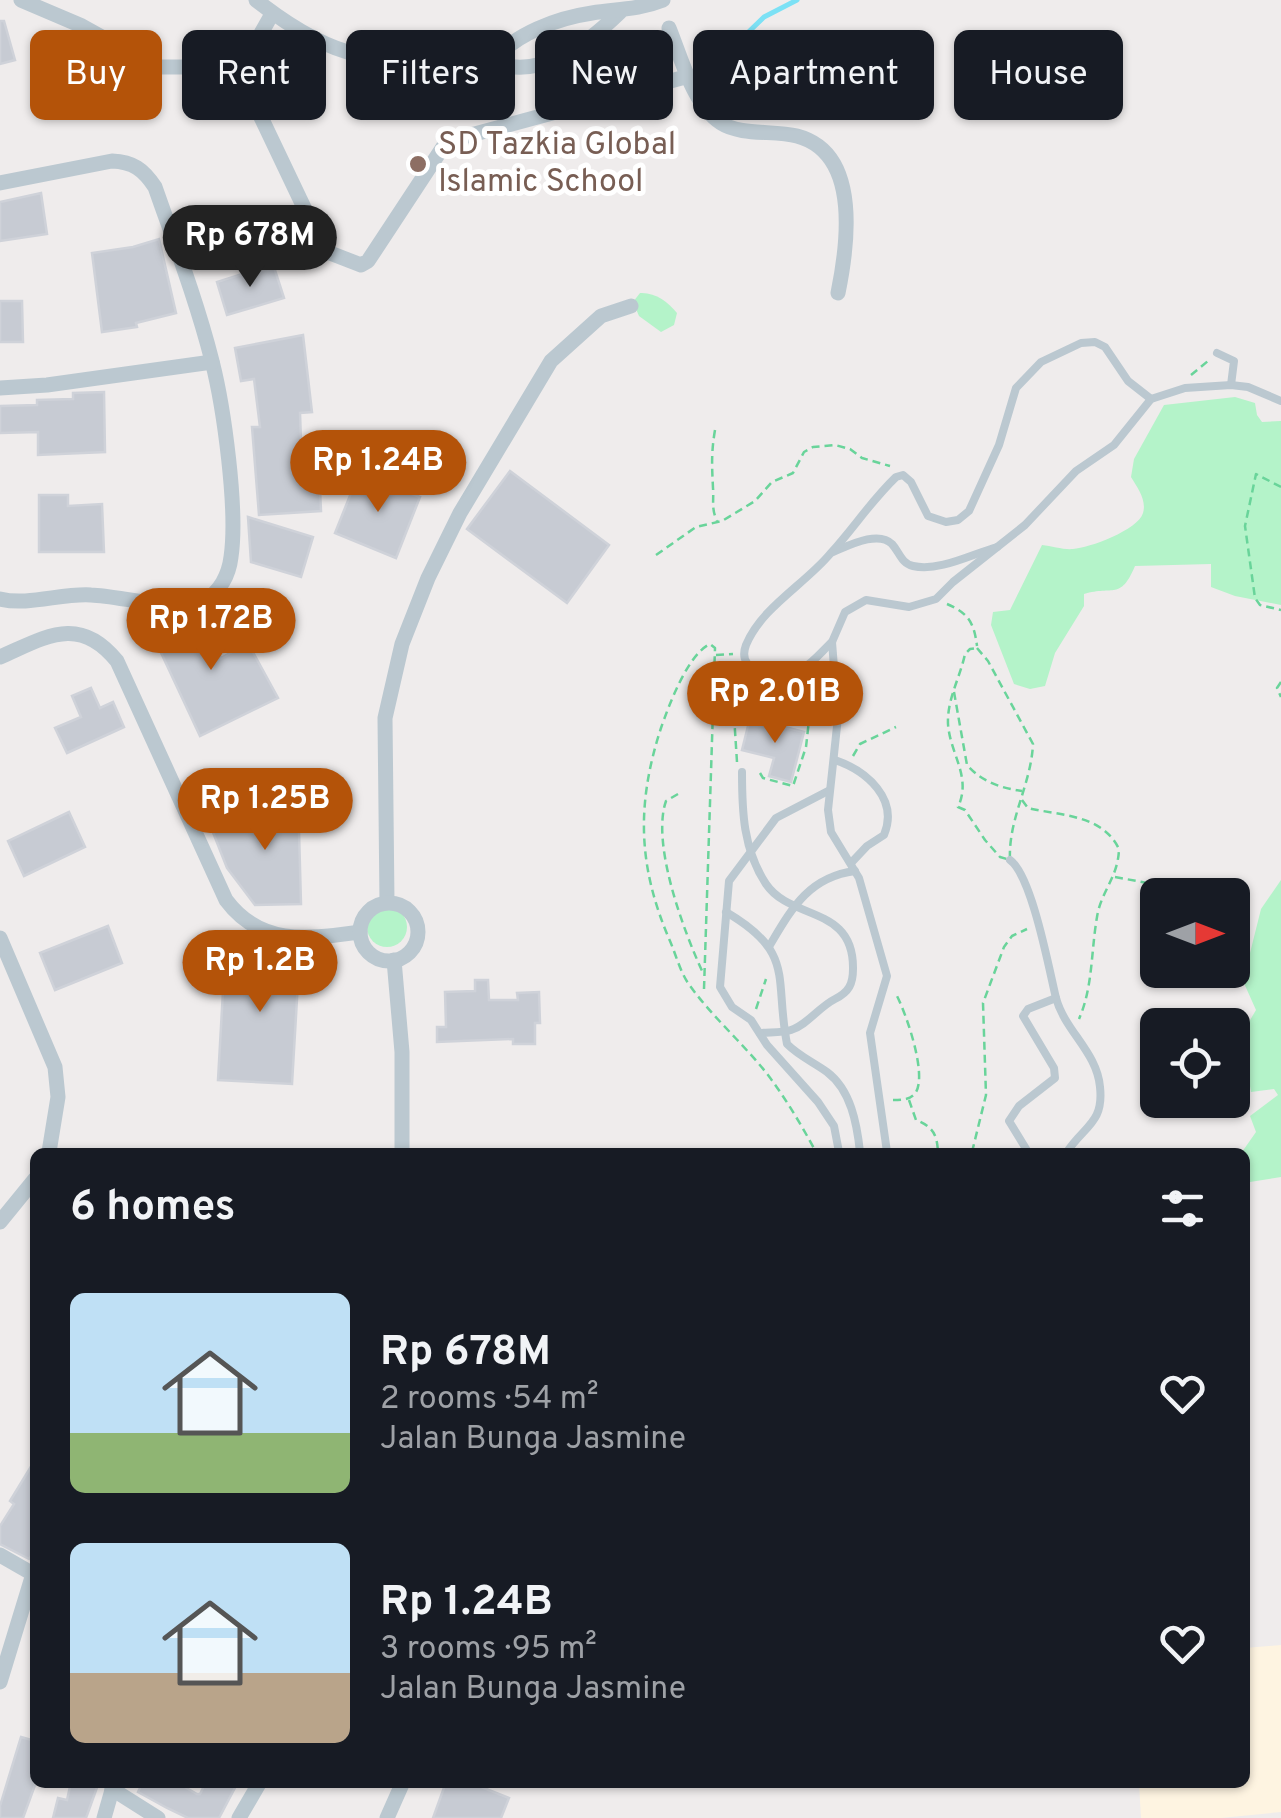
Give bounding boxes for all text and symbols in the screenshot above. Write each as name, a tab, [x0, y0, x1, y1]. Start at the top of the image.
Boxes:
chip: Buy	[30, 30, 162, 120]
chip: Rent	[182, 30, 326, 120]
chip: Filters	[346, 30, 515, 120]
chip: New	[535, 30, 673, 120]
chip: Apartment	[693, 30, 934, 120]
chip: House	[954, 30, 1123, 120]
place label: SD Tazkia Global Islamic School	[438, 126, 676, 203]
marker: SD Tazkia Global Islamic School	[407, 153, 429, 175]
pin: Rp 678M	[158, 205, 342, 290]
text: Rp 678M	[185, 217, 315, 257]
pin: Rp 1.24B	[275, 430, 481, 515]
text: Rp 1.24B	[312, 442, 444, 482]
pin: Rp 1.72B	[108, 588, 314, 673]
text: Rp 1.72B	[149, 600, 273, 640]
pin: Rp 2.01B	[672, 661, 878, 746]
text: Rp 2.01B	[709, 673, 841, 713]
pin: Rp 1.25B	[162, 768, 368, 853]
text: Rp 1.25B	[200, 780, 330, 820]
north arrow	[1140, 878, 1250, 988]
map controls	[1140, 878, 1250, 1118]
pin: Rp 1.2B	[168, 930, 352, 1015]
text: Rp 1.2B	[205, 942, 315, 982]
button: locate	[1140, 1008, 1250, 1118]
icon: filters	[1155, 1181, 1210, 1236]
text: 6 homes	[70, 1182, 235, 1235]
text: Rp 678M	[380, 1327, 551, 1380]
icon: home	[150, 1333, 270, 1453]
icon: heart	[1155, 1366, 1210, 1421]
text: 2 rooms · 54 m²	[380, 1380, 599, 1420]
text: Jalan Bunga Jasmine	[380, 1420, 686, 1460]
text: Rp 1.24B	[380, 1577, 553, 1630]
icon: home	[150, 1583, 270, 1703]
icon: heart	[1155, 1616, 1210, 1671]
text: 3 rooms · 95 m²	[380, 1630, 597, 1670]
text: Jalan Bunga Jasmine	[380, 1670, 686, 1710]

